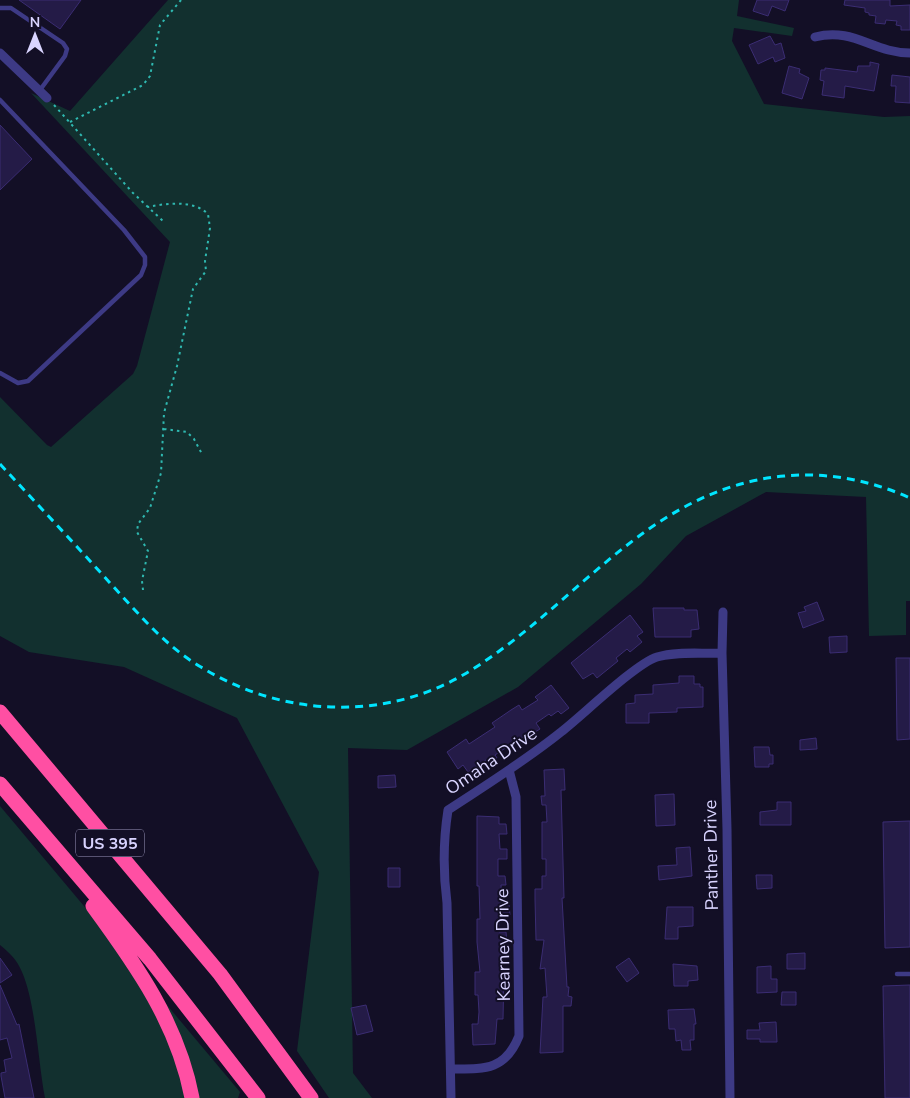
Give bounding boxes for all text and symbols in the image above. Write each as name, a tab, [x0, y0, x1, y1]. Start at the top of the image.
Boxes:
north arrow	[10, 10, 60, 60]
text: N	[30, 13, 40, 32]
street label: Omaha Drive	[440, 721, 542, 801]
street label: Panther Drive	[698, 800, 724, 910]
road number: US 395	[76, 830, 144, 856]
street label: Kearney Drive	[490, 888, 516, 1002]

